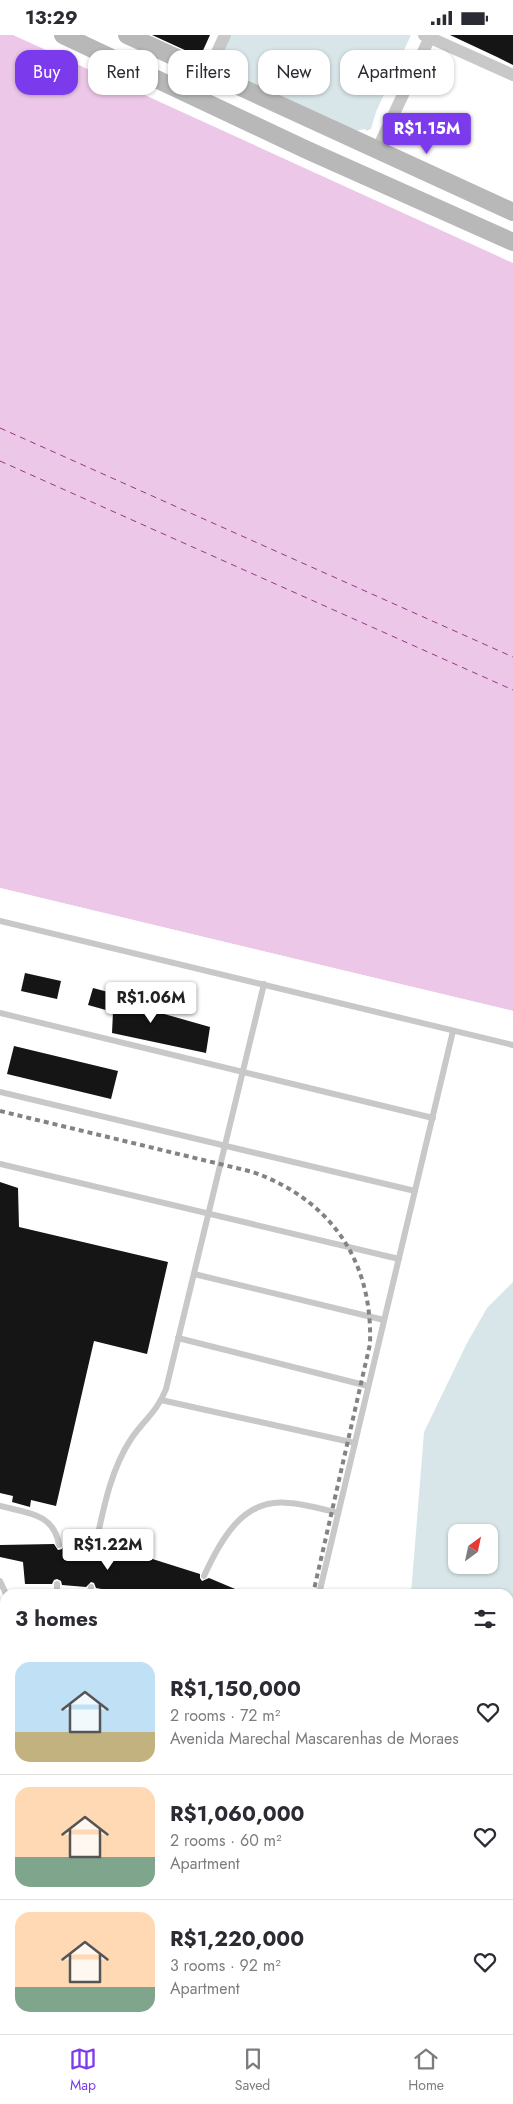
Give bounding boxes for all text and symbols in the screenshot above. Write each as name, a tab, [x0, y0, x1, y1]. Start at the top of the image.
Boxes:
text: 13:29	[25, 4, 78, 31]
chip: Buy	[15, 50, 78, 95]
chip: Rent	[88, 50, 158, 95]
chip: Filters	[168, 50, 248, 95]
chip: New	[258, 50, 330, 95]
chip: Apartment	[340, 50, 454, 95]
pin: R$1.15M	[381, 113, 473, 155]
text: R$1.15M	[394, 117, 460, 140]
pin: R$1.06M	[105, 981, 197, 1024]
text: R$1.06M	[116, 986, 186, 1009]
north arrow	[448, 1524, 498, 1574]
map controls	[448, 1524, 498, 1574]
pin: R$1.22M	[62, 1529, 154, 1571]
text: R$1.22M	[74, 1533, 142, 1556]
text: 3 homes	[15, 1604, 98, 1634]
icon: filters	[471, 1605, 499, 1633]
text: R$1,150,000	[170, 1674, 301, 1704]
icon: home	[55, 1682, 115, 1742]
icon: heart	[474, 1698, 502, 1726]
text: 2 rooms · 72 m²	[170, 1704, 280, 1727]
text: Avenida Marechal Mascarenhas de Moraes	[170, 1727, 459, 1750]
text: R$1,060,000	[170, 1799, 305, 1829]
icon: home	[55, 1807, 115, 1867]
icon: heart	[471, 1823, 499, 1851]
text: 2 rooms · 60 m²	[170, 1829, 282, 1852]
text: Apartment	[170, 1852, 240, 1875]
text: R$1,220,000	[170, 1924, 304, 1954]
icon: home	[55, 1932, 115, 1992]
icon: heart	[471, 1948, 499, 1976]
text: 3 rooms · 92 m²	[170, 1954, 281, 1977]
text: Apartment	[170, 1977, 240, 2000]
tab: Map	[69, 2045, 97, 2095]
tab: Saved	[235, 2045, 270, 2095]
tab: Home	[408, 2045, 444, 2095]

